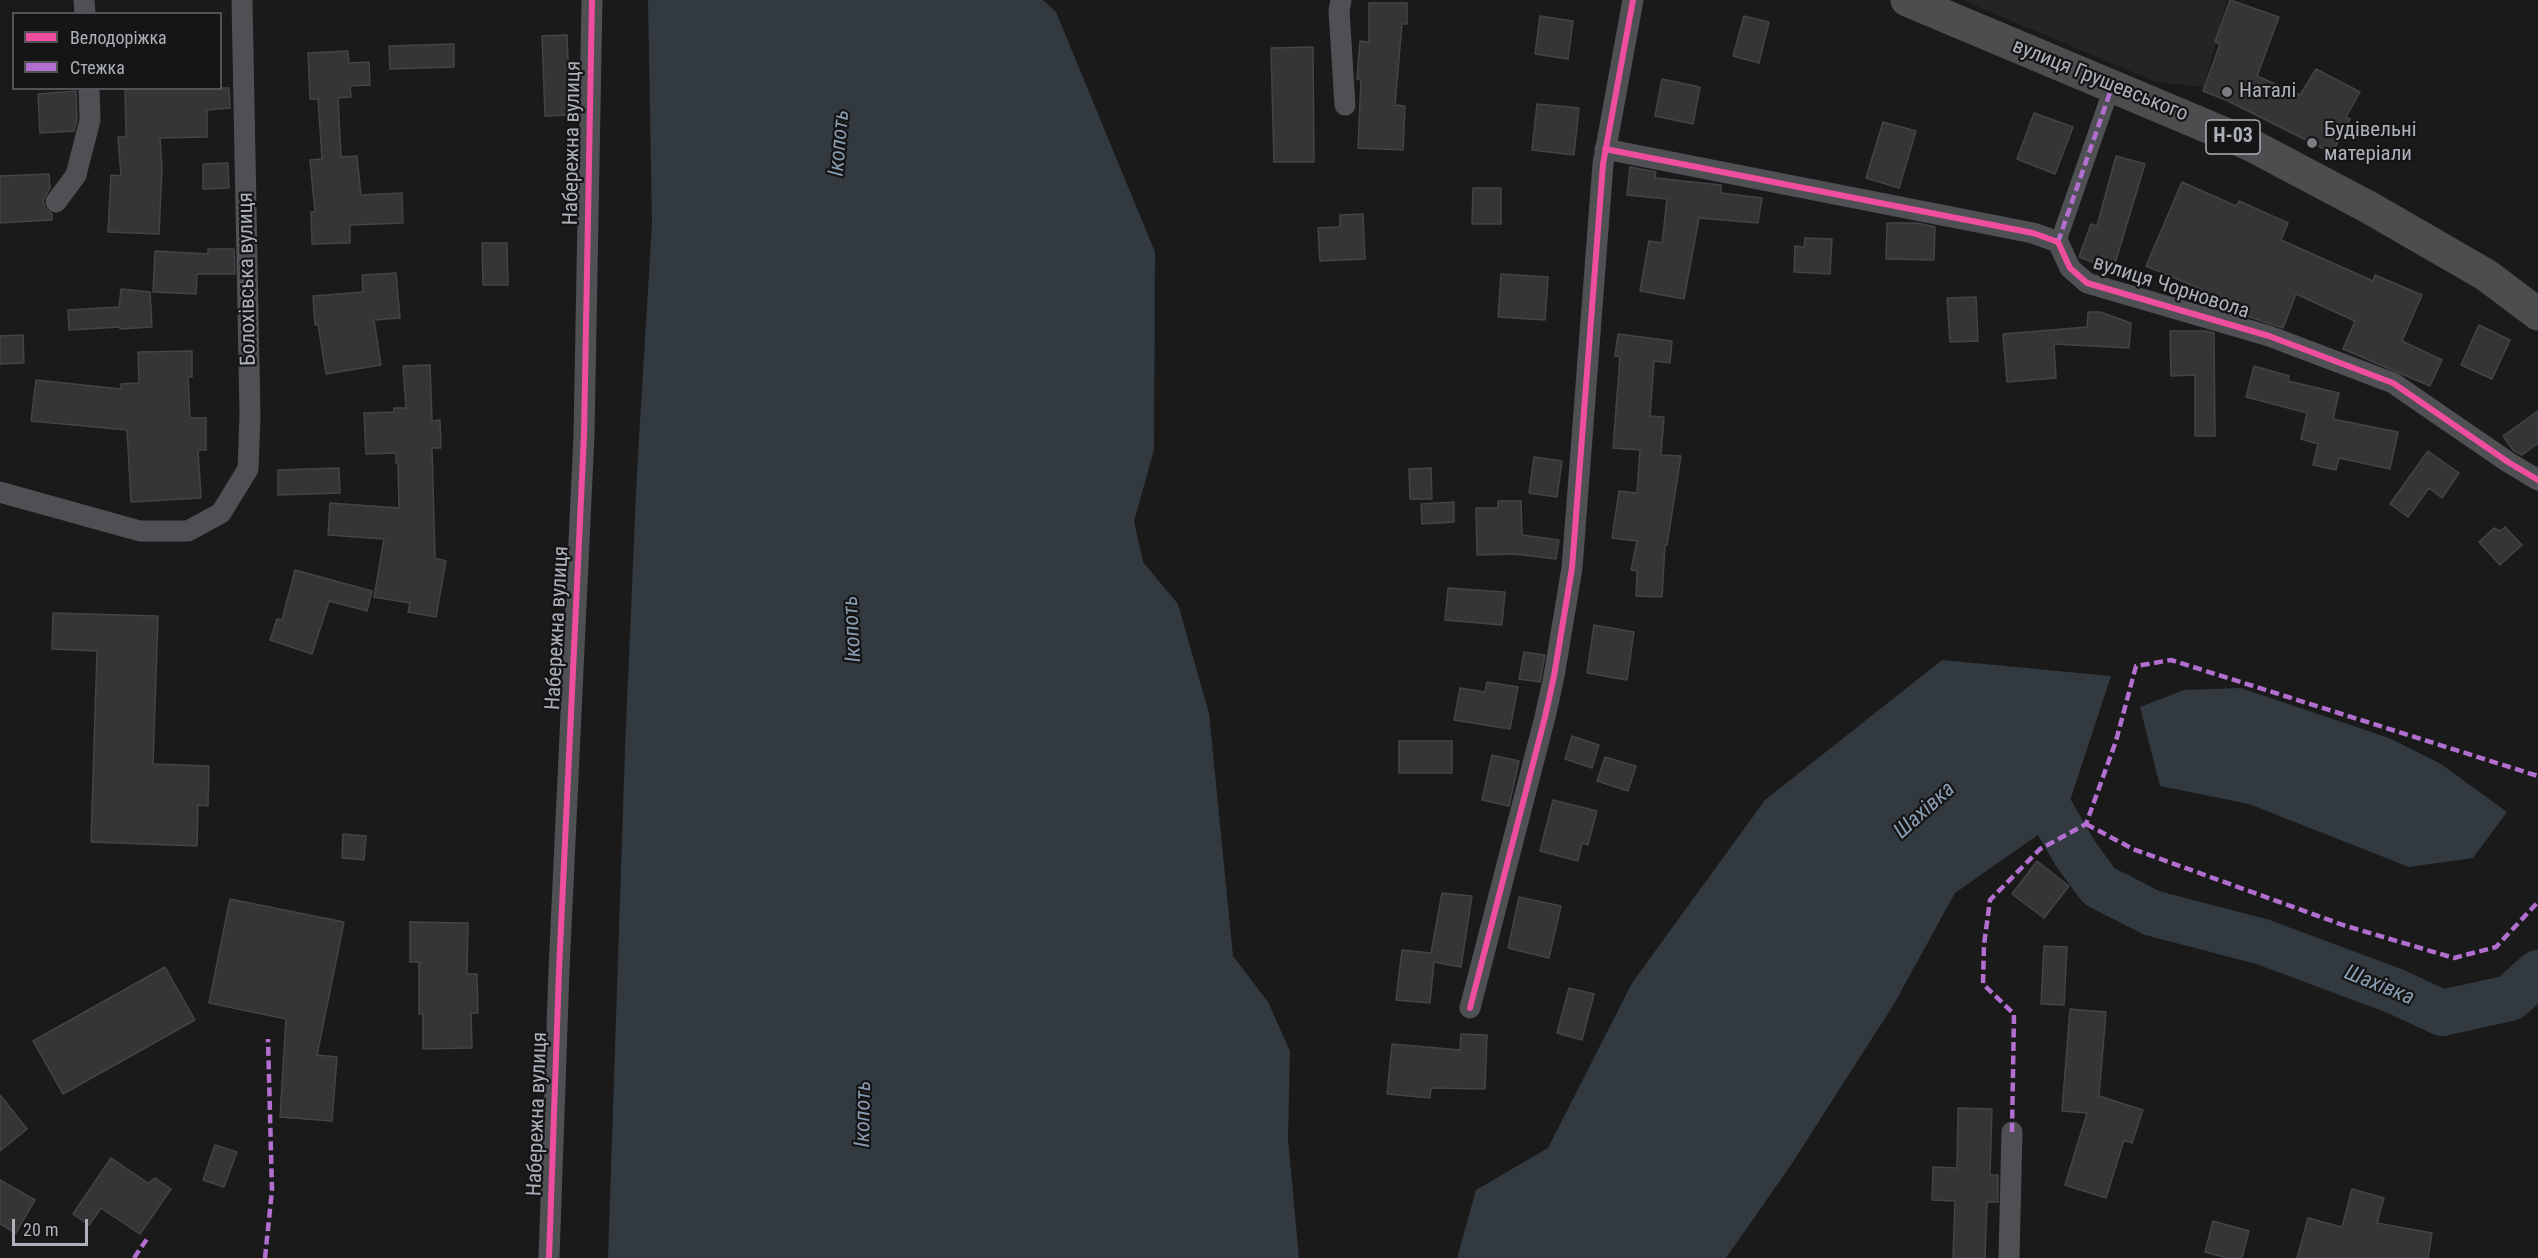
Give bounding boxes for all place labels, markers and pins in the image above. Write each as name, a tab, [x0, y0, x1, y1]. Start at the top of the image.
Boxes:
place label: Наталі	[2239, 79, 2296, 105]
marker: Наталі	[2220, 85, 2234, 99]
place label: Будівельні матеріали	[2324, 118, 2416, 168]
marker: Будівельні матеріали	[2305, 136, 2319, 150]

